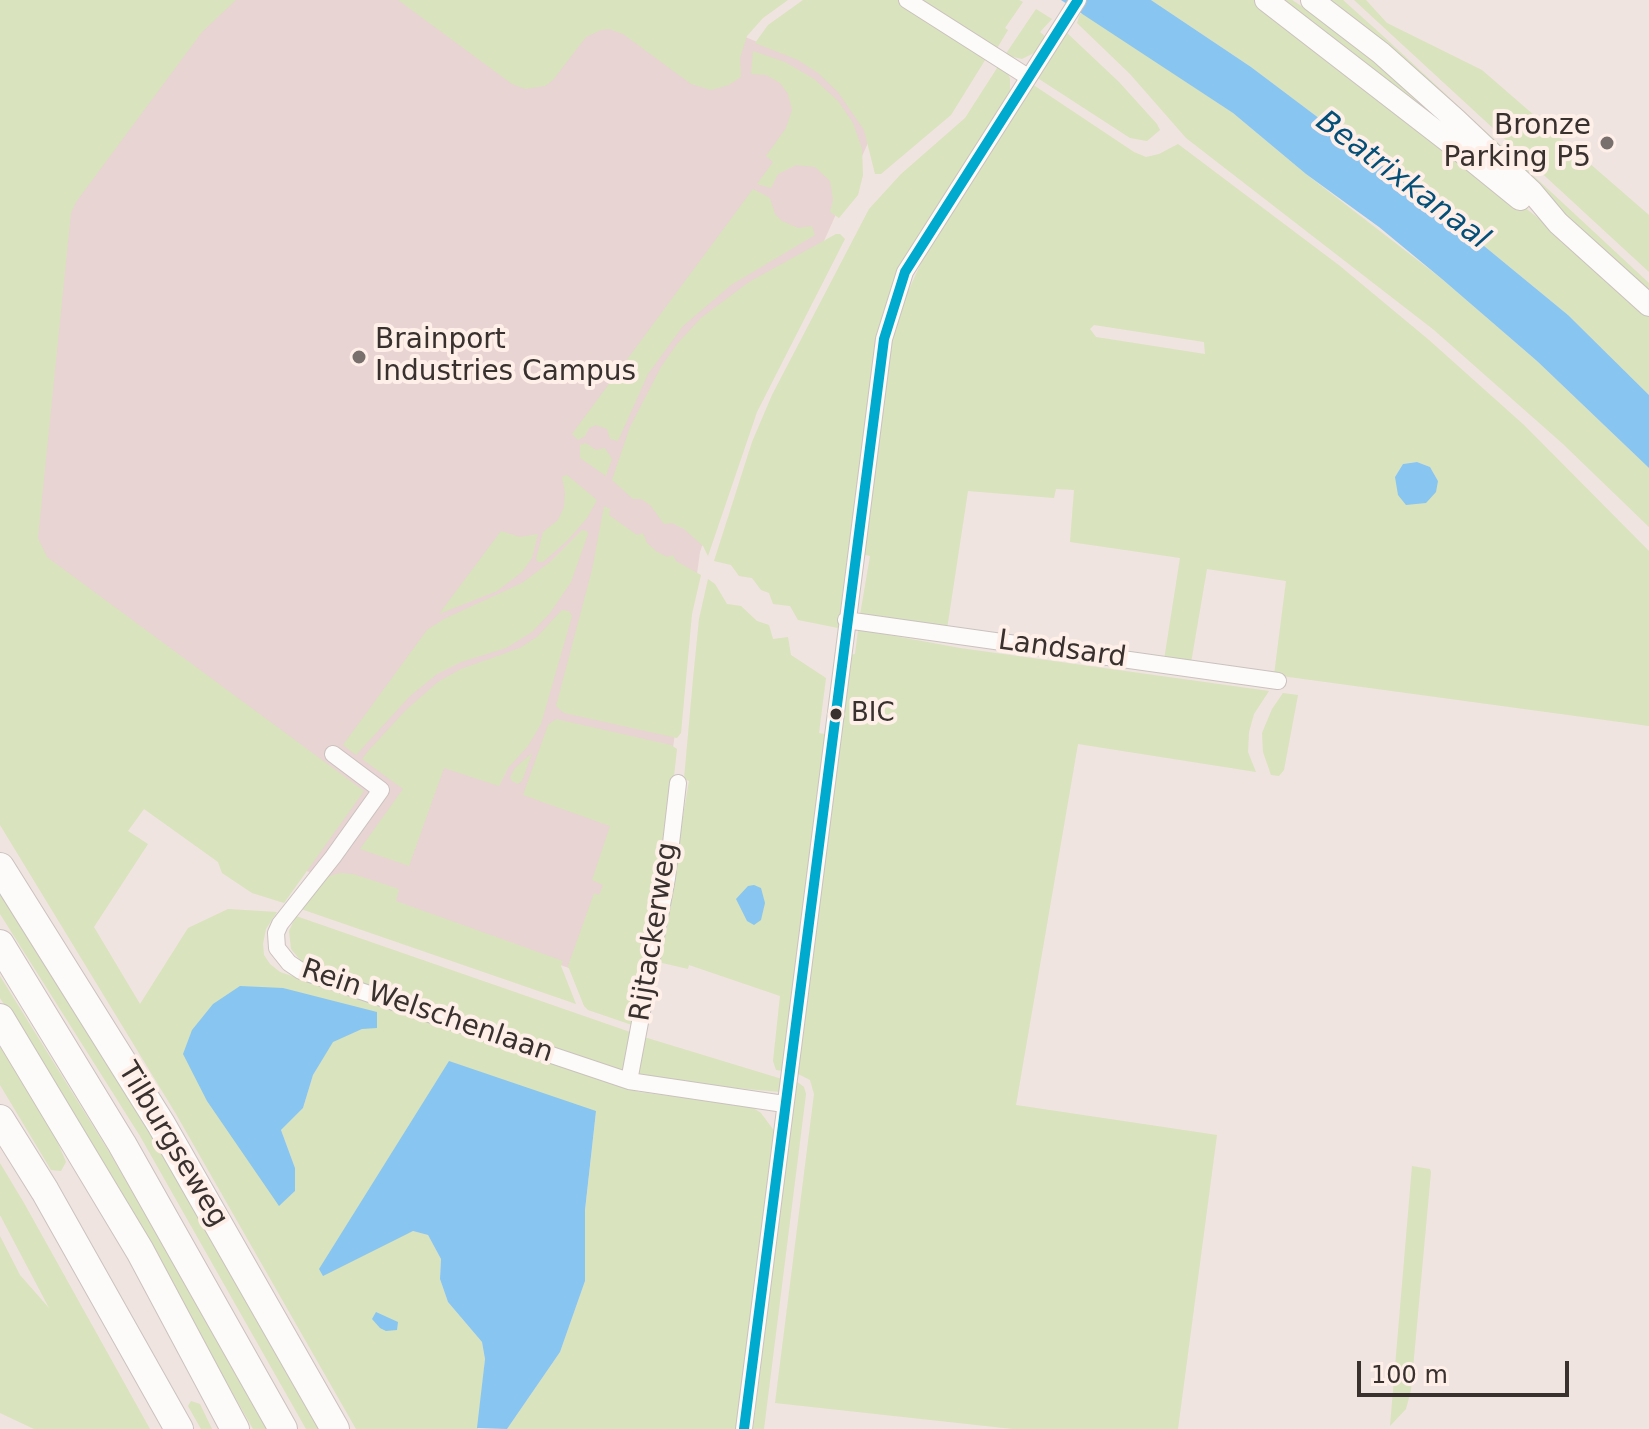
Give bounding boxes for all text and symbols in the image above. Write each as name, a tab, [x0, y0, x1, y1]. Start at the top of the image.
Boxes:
water label: Beatrixkanaal	[1308, 104, 1496, 258]
place label: Bronze Parking P5	[1444, 110, 1591, 176]
marker: Bronze Parking P5	[1598, 134, 1616, 152]
place label: Brainport Industries Campus	[375, 324, 636, 390]
marker: Brainport Industries Campus	[350, 348, 368, 366]
street label: Landsard	[996, 624, 1128, 676]
place label: BIC	[851, 698, 895, 730]
marker: BIC	[828, 706, 844, 722]
street label: Rijtackerweg	[624, 840, 686, 1024]
street label: Rein Welschenlaan	[297, 953, 557, 1071]
street label: Tilburgseweg	[110, 1057, 234, 1233]
scale bar	[1361, 1345, 1573, 1395]
text: 100 m	[1371, 1361, 1448, 1389]

